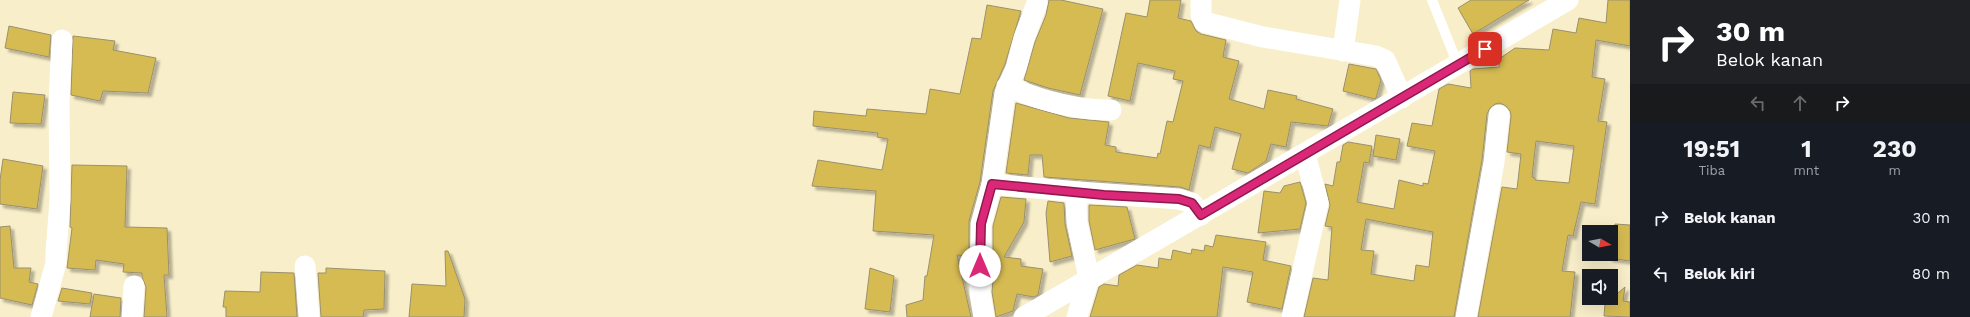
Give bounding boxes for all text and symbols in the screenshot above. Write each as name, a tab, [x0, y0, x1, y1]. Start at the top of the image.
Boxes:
text: 30 m	[1716, 15, 1785, 48]
icon: right	[1650, 16, 1702, 68]
pin	[1468, 32, 1502, 66]
icon: arrive	[1474, 38, 1496, 60]
text: Belok kanan	[1716, 49, 1823, 70]
icon: left	[1747, 92, 1769, 114]
icon: ahead	[1789, 92, 1811, 114]
icon: right	[1831, 92, 1853, 114]
text: 19:51	[1683, 135, 1740, 163]
text: 1	[1801, 135, 1812, 163]
text: 230	[1873, 135, 1917, 163]
text: Tiba	[1698, 163, 1725, 178]
text: mnt	[1793, 163, 1819, 178]
text: m	[1888, 163, 1901, 178]
icon: right	[1650, 207, 1672, 229]
text: Belok kanan	[1684, 209, 1775, 227]
text: 30 m	[1913, 209, 1950, 227]
north arrow	[1582, 225, 1618, 261]
map controls	[1582, 225, 1618, 305]
position arrow	[959, 245, 1001, 287]
icon: left	[1650, 263, 1672, 285]
text: Belok kiri	[1684, 265, 1755, 283]
text: 80 m	[1912, 265, 1950, 283]
button: sound	[1582, 269, 1618, 305]

